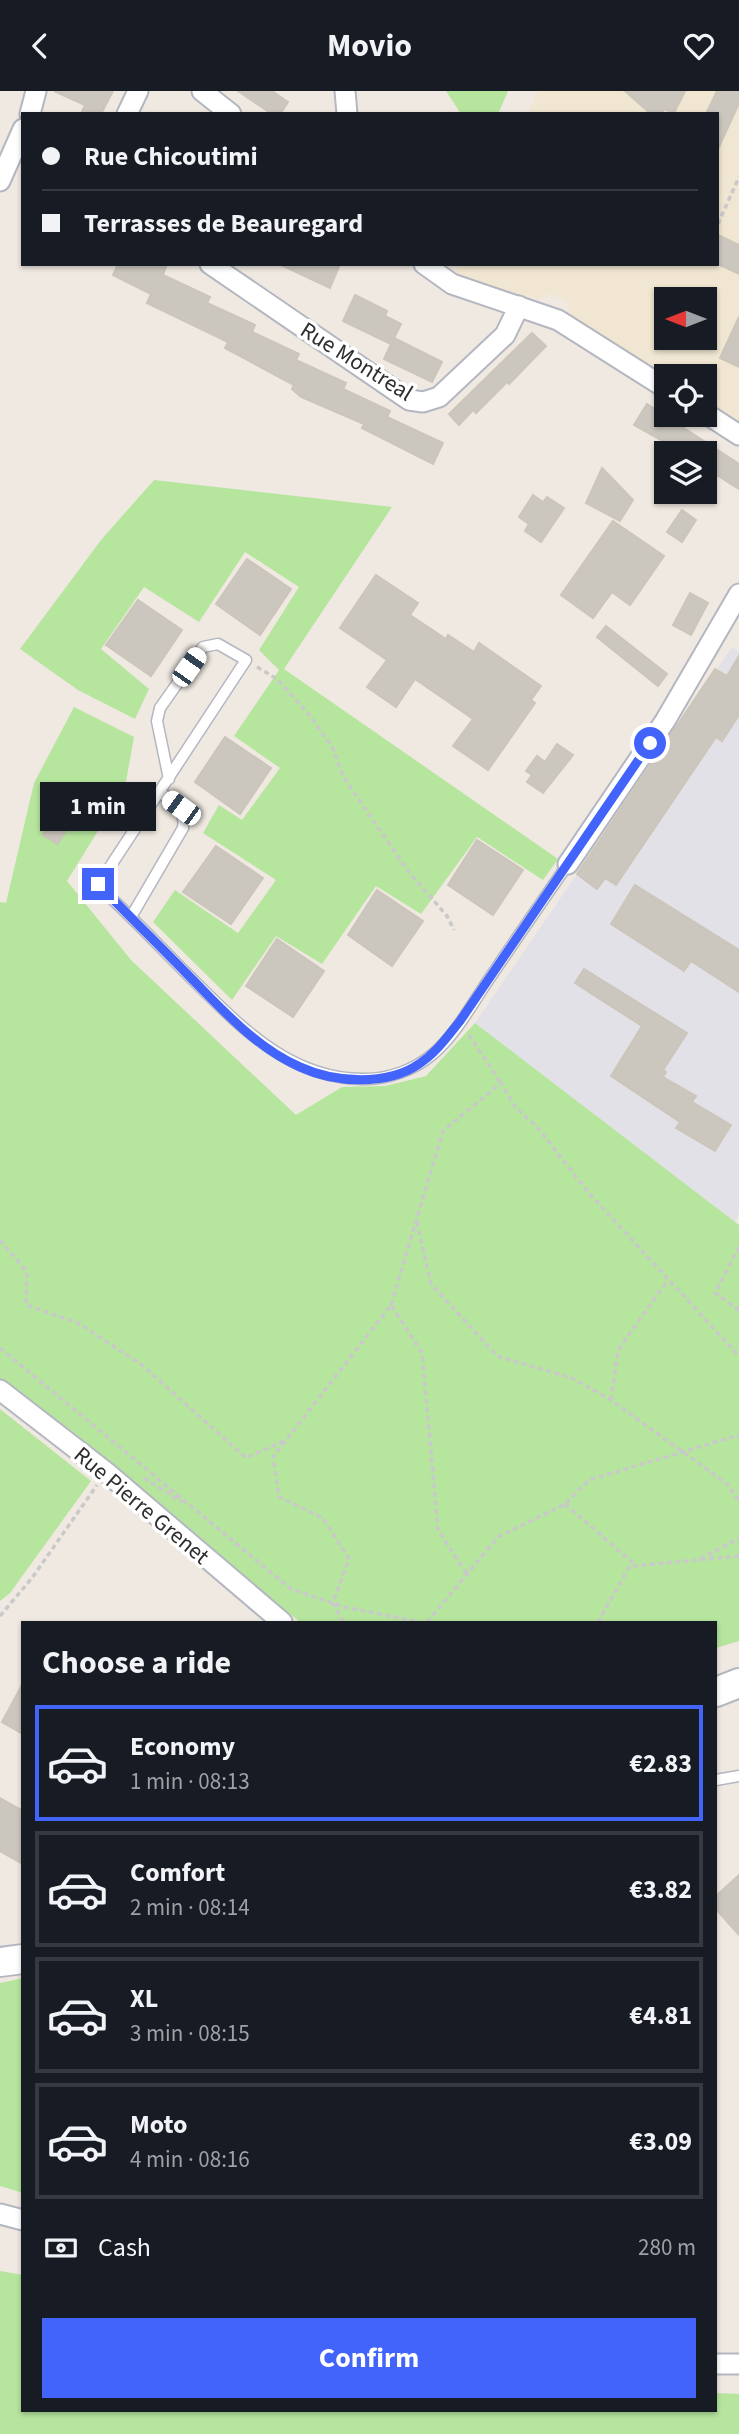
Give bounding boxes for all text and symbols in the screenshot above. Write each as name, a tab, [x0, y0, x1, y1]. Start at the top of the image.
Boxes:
text: Movio	[327, 23, 412, 69]
icon: back	[21, 27, 59, 65]
icon: heart	[680, 27, 718, 65]
text: Rue Chicoutimi	[84, 138, 258, 175]
text: Terrasses de Beauregard	[84, 205, 363, 242]
north arrow	[654, 287, 718, 350]
map controls	[654, 287, 717, 504]
street label: Rue Montreal	[294, 314, 420, 409]
button: locate	[654, 364, 717, 427]
button: layers	[654, 441, 717, 504]
car	[169, 644, 210, 690]
route start	[634, 727, 666, 759]
callout: 1 min	[40, 783, 156, 831]
car	[158, 787, 205, 829]
text: 1 min	[70, 790, 126, 823]
route end	[82, 868, 114, 900]
street label: Rue Pierre Grenet	[67, 1439, 217, 1572]
text: Choose a ride	[42, 1640, 231, 1686]
text: Economy	[130, 1728, 235, 1765]
icon: car	[46, 1732, 109, 1795]
text: €2.83	[629, 1745, 692, 1782]
text: 1 min · 08:13	[130, 1765, 250, 1798]
text: Comfort	[130, 1854, 225, 1891]
icon: car	[46, 1858, 109, 1921]
text: €3.82	[629, 1871, 692, 1908]
text: 2 min · 08:14	[130, 1891, 250, 1924]
text: XL	[130, 1980, 158, 2017]
icon: car	[46, 1984, 109, 2047]
text: €4.81	[629, 1997, 692, 2034]
text: 3 min · 08:15	[130, 2017, 250, 2050]
text: Moto	[130, 2106, 187, 2143]
icon: car	[46, 2110, 109, 2173]
text: €3.09	[629, 2123, 692, 2160]
text: 4 min · 08:16	[130, 2143, 250, 2176]
icon: cash	[42, 2229, 80, 2267]
text: Cash	[98, 2229, 151, 2266]
text: 280 m	[638, 2231, 696, 2264]
button: Confirm	[42, 2318, 696, 2398]

